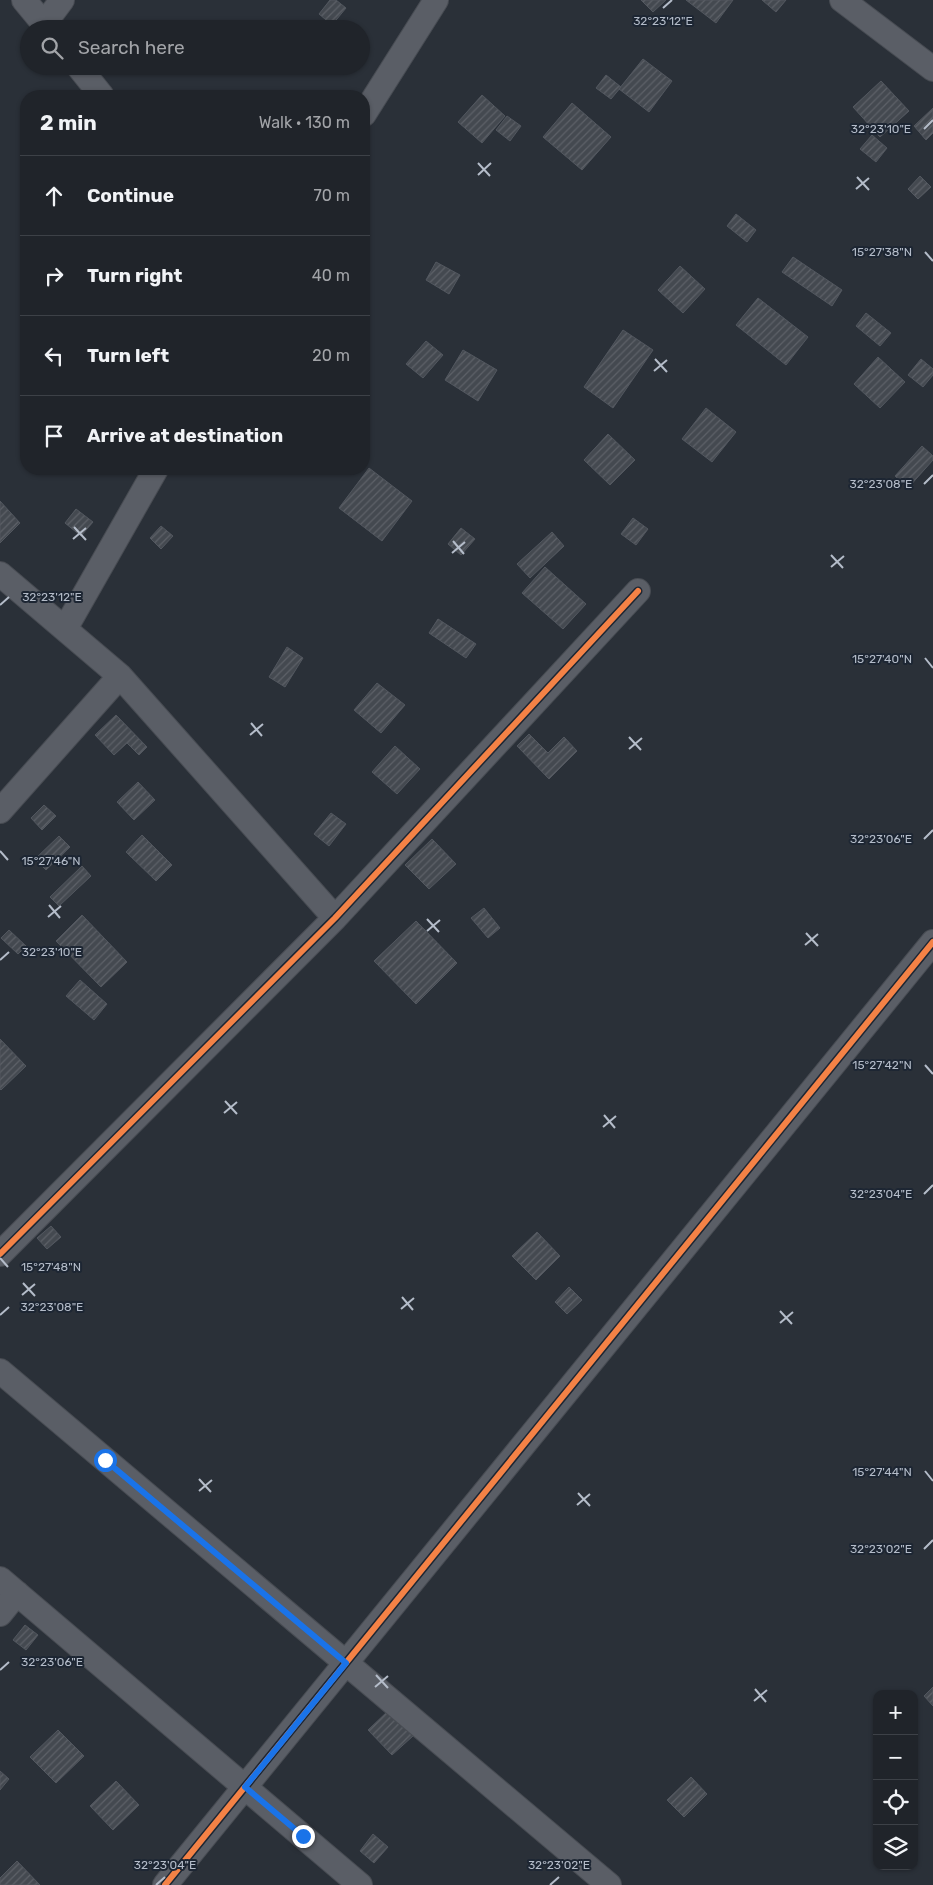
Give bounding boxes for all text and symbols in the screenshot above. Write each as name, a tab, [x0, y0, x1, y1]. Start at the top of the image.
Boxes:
text: 32°23'12"E	[633, 14, 693, 28]
search box	[20, 20, 370, 75]
icon: search	[38, 34, 66, 62]
text: Search here	[78, 36, 185, 59]
text: 2 min	[40, 110, 97, 135]
text: Walk · 130 m	[259, 113, 350, 132]
text: 32°23'10"E	[851, 122, 911, 136]
icon: ahead	[40, 182, 68, 210]
text: Continue	[87, 184, 174, 207]
text: 70 m	[313, 186, 350, 205]
text: 15°27'38"N	[852, 245, 912, 259]
icon: right	[40, 262, 68, 290]
text: Turn right	[87, 264, 182, 287]
text: 40 m	[312, 266, 350, 285]
icon: left	[40, 342, 68, 370]
text: Turn left	[87, 344, 169, 367]
text: 20 m	[312, 346, 350, 365]
icon: arrive	[40, 422, 68, 450]
text: Arrive at destination	[87, 424, 283, 447]
text: 32°23'08"E	[850, 477, 912, 491]
text: 32°23'12"E	[22, 590, 82, 604]
text: 15°27'40"N	[852, 652, 912, 666]
text: 32°23'06"E	[850, 832, 912, 846]
text: 15°27'46"N	[21, 854, 81, 868]
text: 32°23'10"E	[22, 945, 82, 959]
text: 15°27'42"N	[852, 1058, 912, 1072]
text: 32°23'04"E	[850, 1187, 912, 1201]
text: 15°27'48"N	[21, 1260, 81, 1274]
text: 32°23'08"E	[21, 1300, 83, 1314]
route start	[94, 1449, 117, 1472]
text: 15°27'44"N	[852, 1465, 912, 1479]
text: 32°23'02"E	[850, 1542, 912, 1556]
text: 32°23'06"E	[21, 1655, 83, 1669]
map controls	[873, 1690, 918, 1870]
button: +	[873, 1690, 918, 1735]
button: −	[873, 1735, 918, 1780]
button: locate	[873, 1780, 918, 1825]
route end	[292, 1825, 315, 1848]
button: layers	[873, 1825, 918, 1870]
text: 32°23'04"E	[134, 1858, 196, 1872]
text: 32°23'02"E	[528, 1858, 590, 1872]

